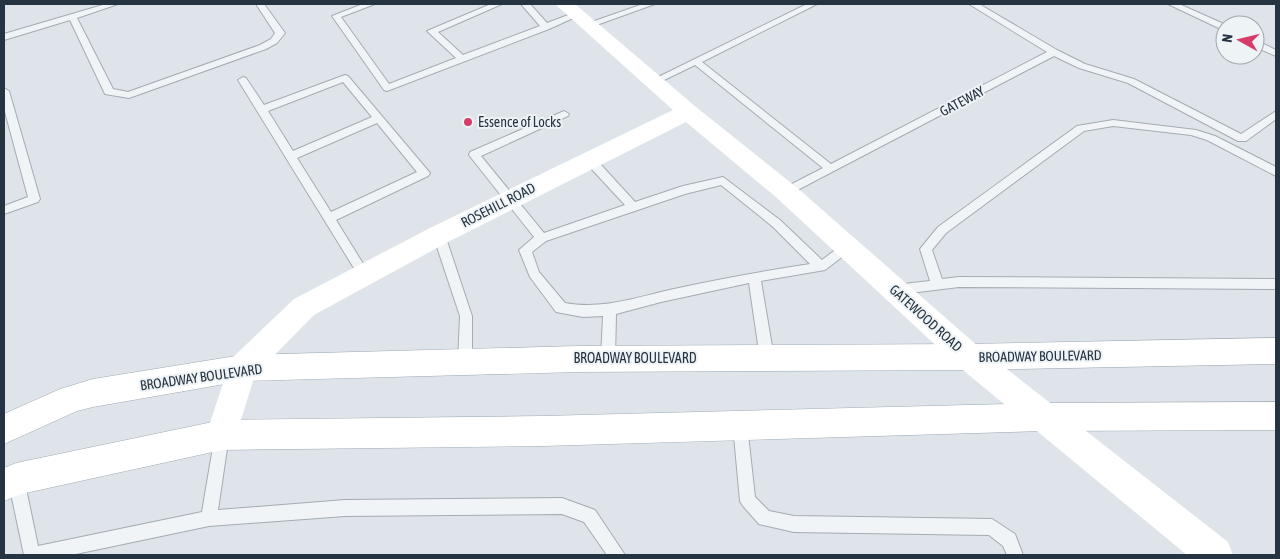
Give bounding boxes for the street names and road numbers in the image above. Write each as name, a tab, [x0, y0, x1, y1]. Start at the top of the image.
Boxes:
street label: GATEWAY	[937, 82, 988, 119]
street label: ROSEHILL ROAD	[458, 179, 538, 231]
street label: GATEWOOD ROAD	[887, 281, 966, 355]
street label: BROADWAY BOULEVARD	[978, 347, 1102, 365]
street label: BROADWAY BOULEVARD	[573, 350, 697, 366]
street label: BROADWAY BOULEVARD	[139, 360, 263, 393]

